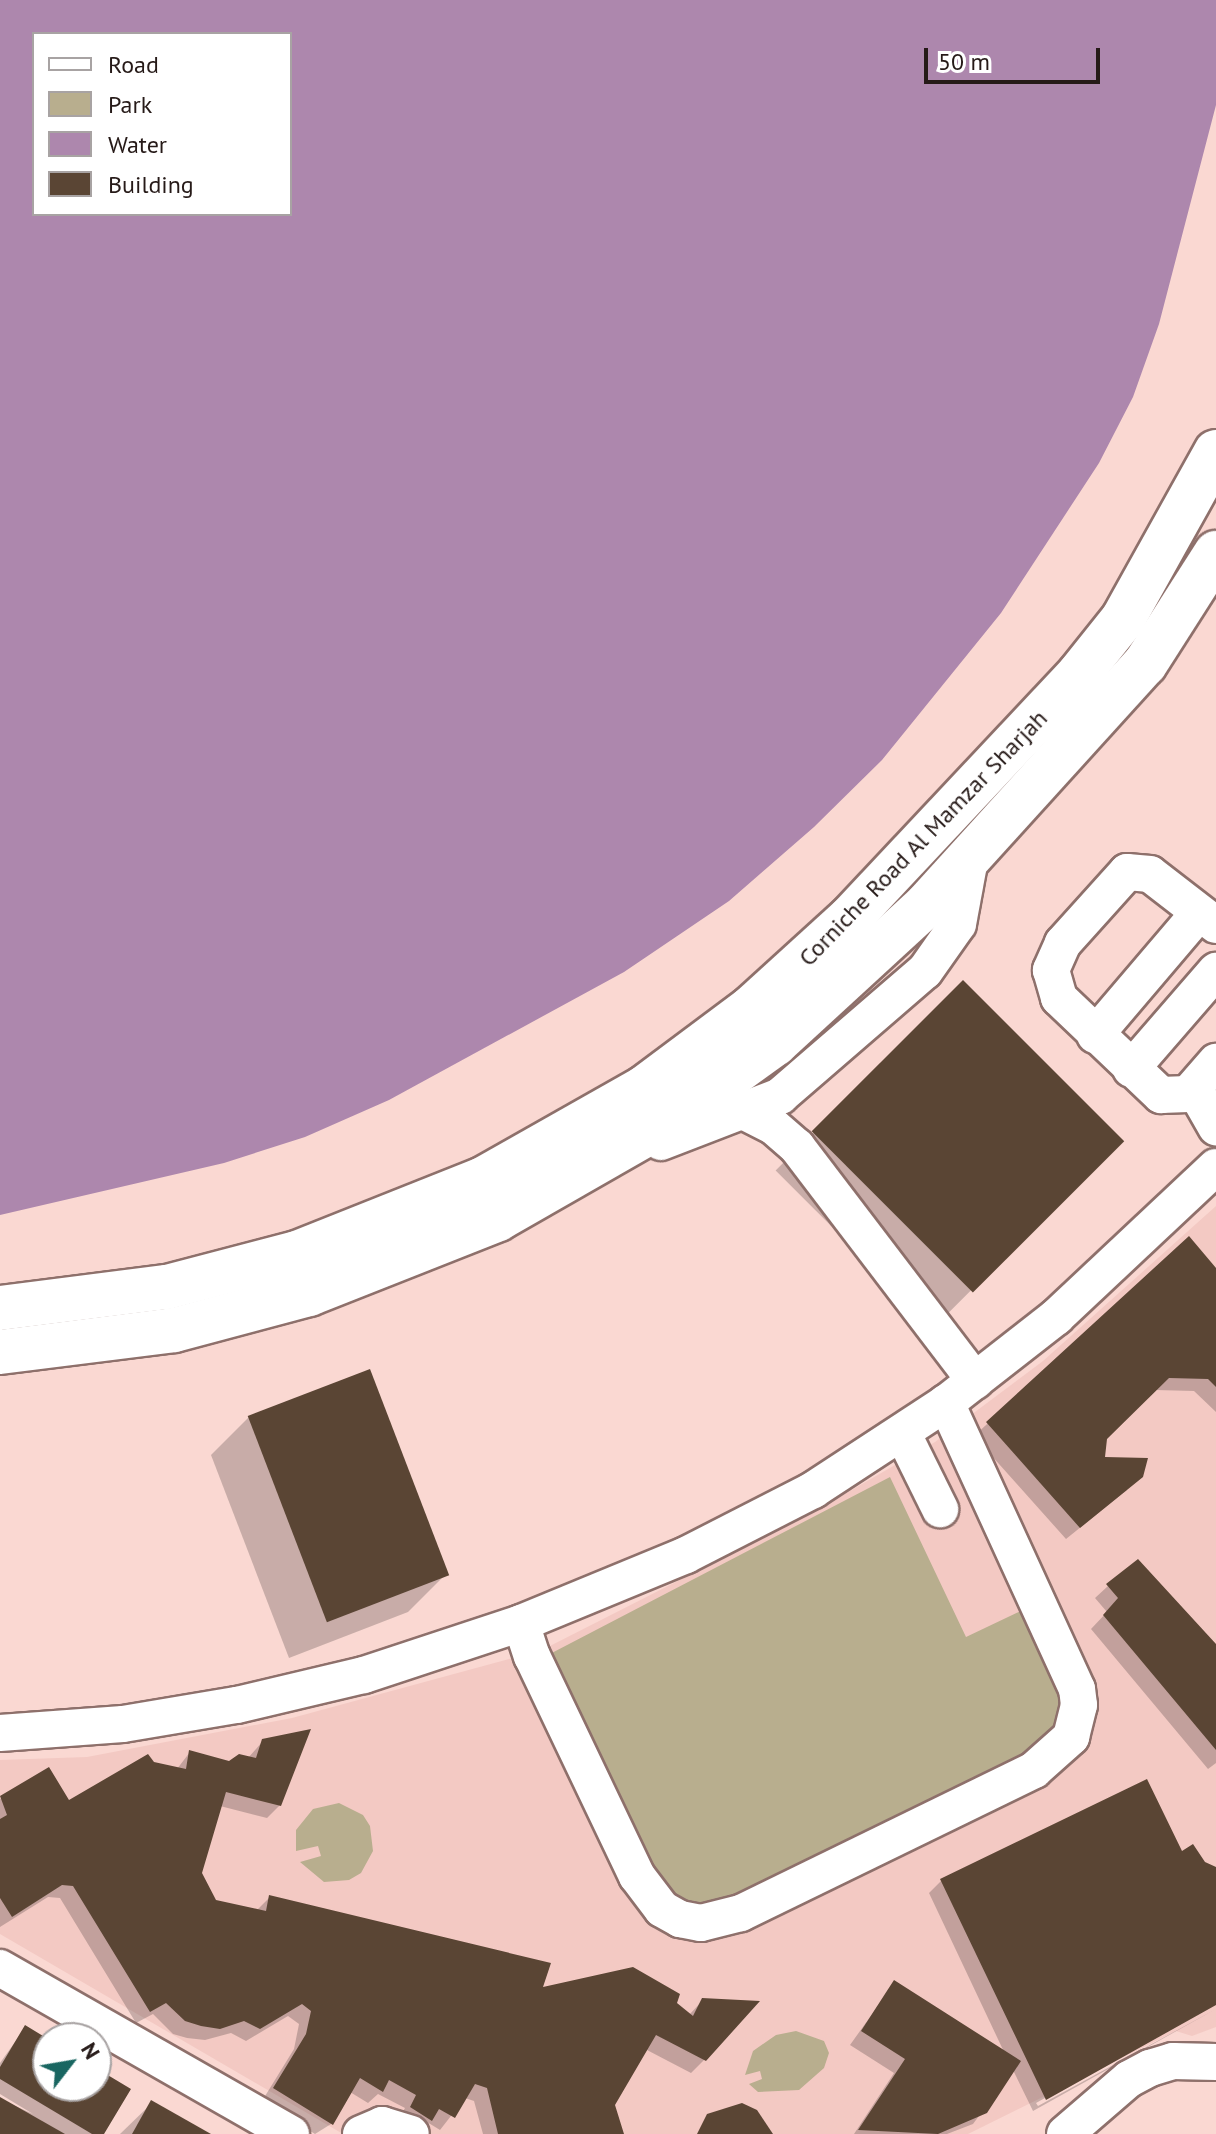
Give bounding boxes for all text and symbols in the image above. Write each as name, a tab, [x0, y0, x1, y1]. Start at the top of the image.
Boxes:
legend	[32, 32, 292, 216]
scale bar	[928, 32, 1104, 82]
text: 50 m	[938, 46, 990, 77]
text: Road	[108, 49, 159, 80]
text: Park	[108, 89, 152, 120]
text: Water	[108, 129, 167, 160]
text: Building	[108, 169, 194, 200]
street label: Corniche Road Al Mamzar Sharjah	[793, 704, 1053, 972]
north arrow	[32, 2022, 112, 2102]
text: N	[75, 2037, 107, 2064]

